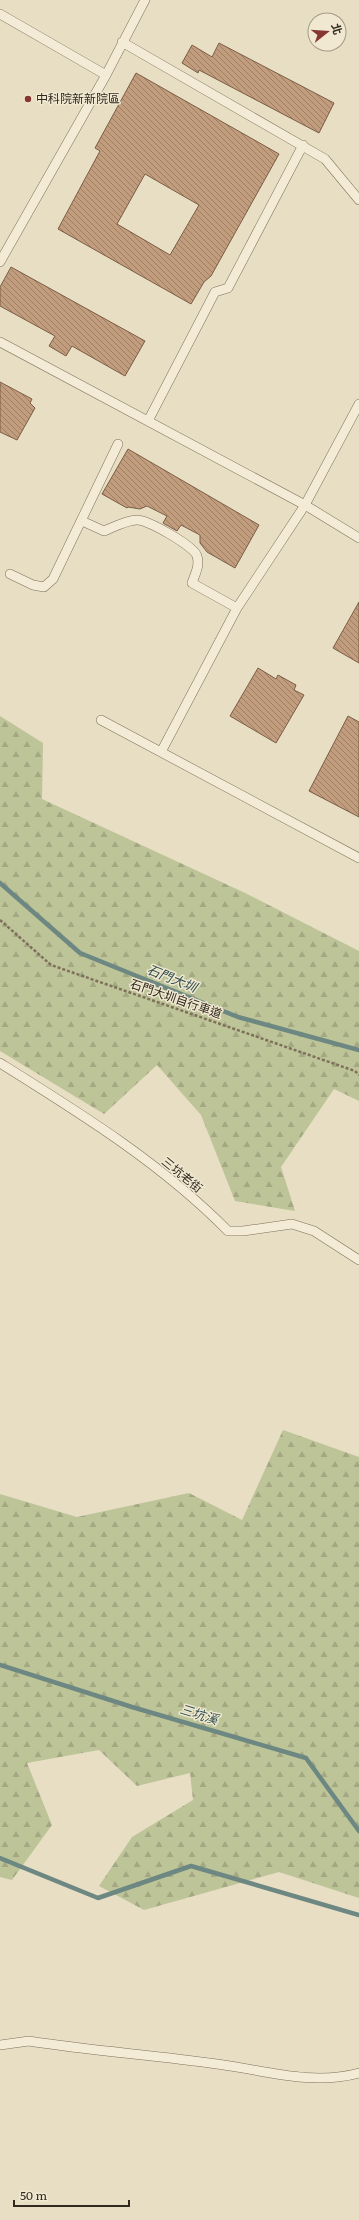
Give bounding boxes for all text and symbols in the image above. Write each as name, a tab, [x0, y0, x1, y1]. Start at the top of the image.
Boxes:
north arrow	[307, 12, 347, 52]
text: 北	[328, 21, 347, 36]
place label: 中科院新新院區	[36, 89, 120, 107]
marker: 中科院新新院區	[23, 94, 33, 104]
water label: 石門大圳	[145, 959, 202, 997]
street label: 石門大圳自行車道	[128, 974, 225, 1022]
street label: 三坑老街	[158, 1152, 207, 1196]
water label: 三坑溪	[178, 1699, 222, 1729]
scale bar	[14, 2182, 129, 2208]
text: 50 m	[20, 2186, 47, 2204]

